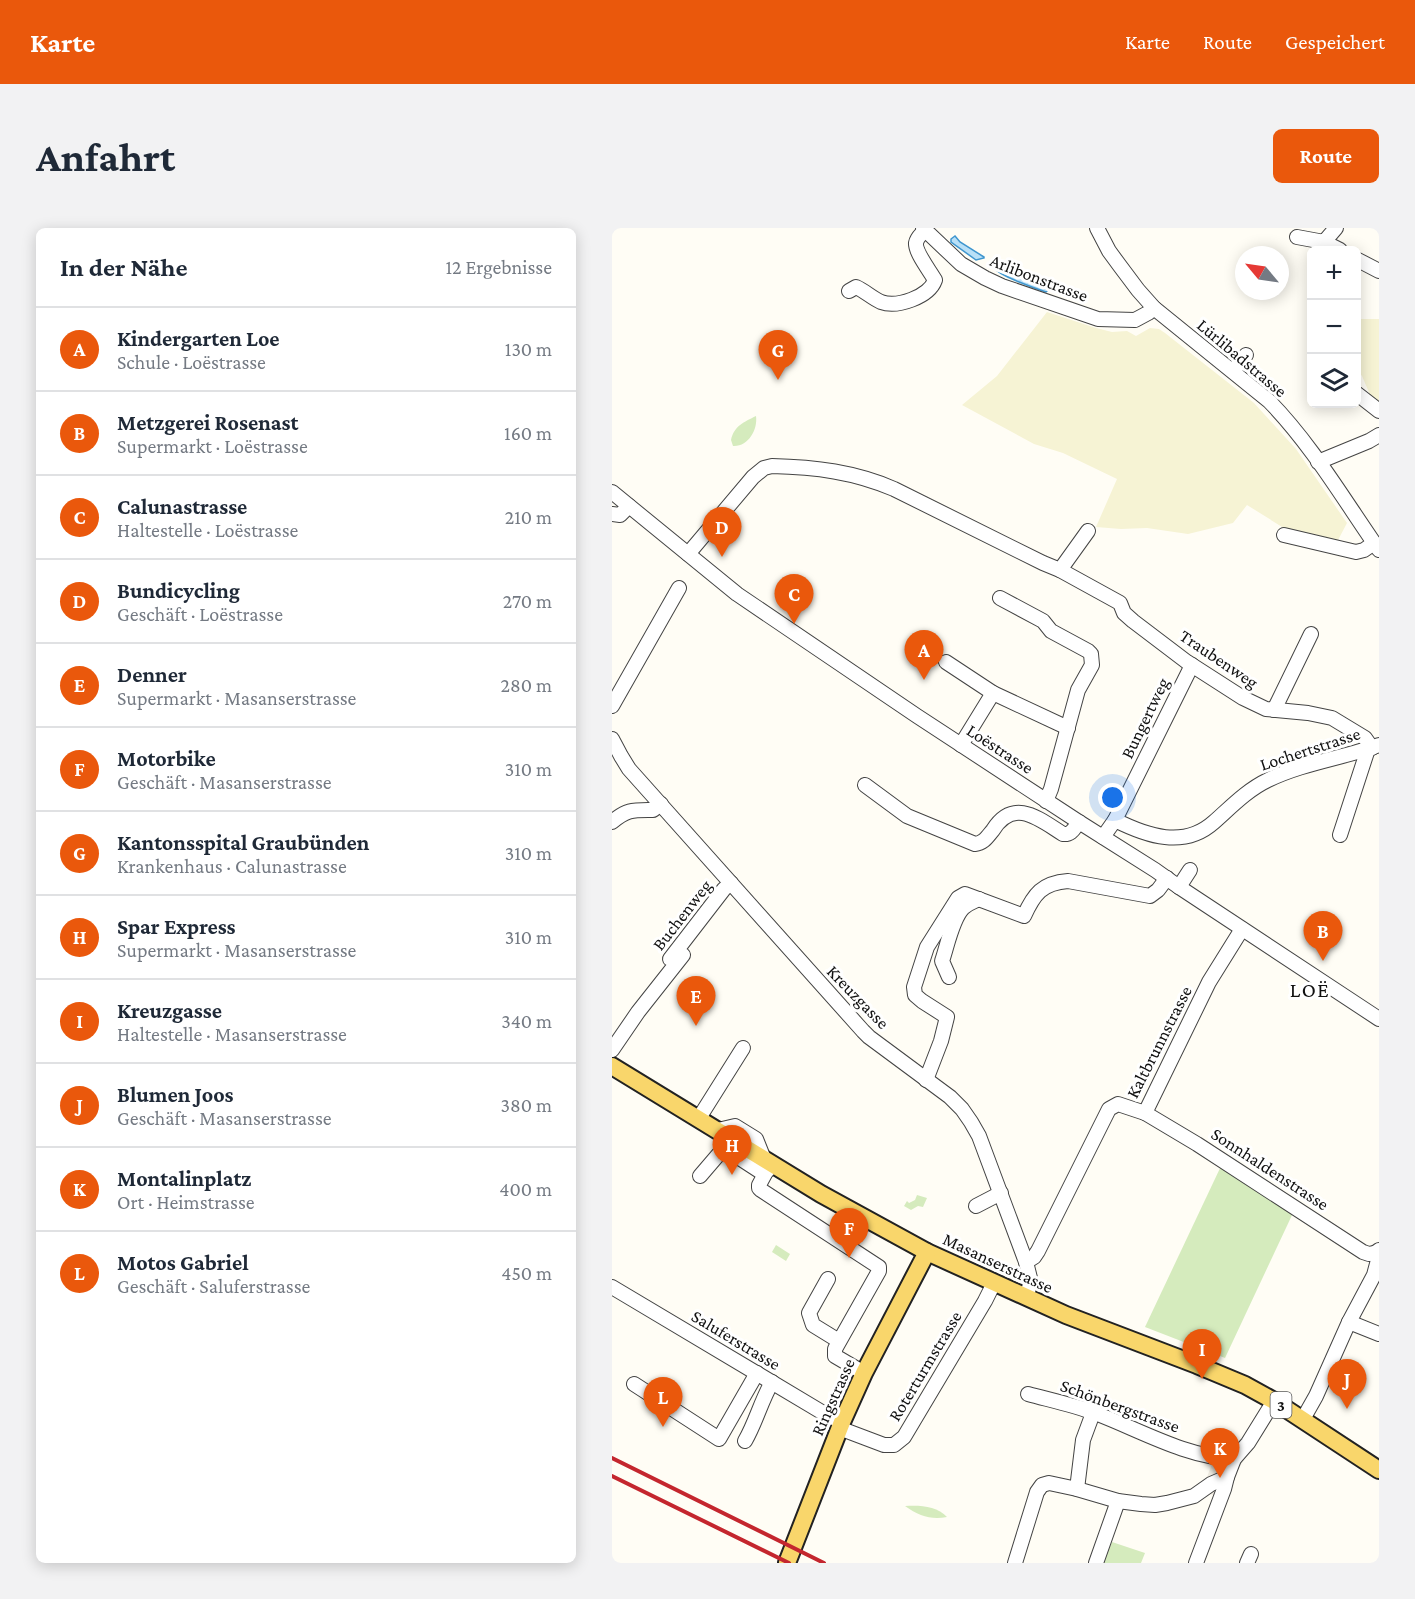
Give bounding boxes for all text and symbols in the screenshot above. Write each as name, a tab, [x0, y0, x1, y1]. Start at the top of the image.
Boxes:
text: Karte	[30, 27, 95, 58]
text: Karte	[1125, 30, 1170, 54]
text: Route	[1203, 30, 1252, 54]
text: Gespeichert	[1285, 30, 1385, 54]
button: Route	[1273, 129, 1379, 183]
text: Anfahrt	[36, 133, 175, 180]
north arrow	[1235, 246, 1289, 300]
map controls	[1307, 246, 1361, 408]
button: +	[1307, 246, 1361, 300]
street label: Arlibonstrasse	[987, 250, 1091, 306]
text: In der Nähe	[60, 253, 188, 282]
text: 12 Ergebnisse	[445, 256, 552, 278]
button: −	[1307, 300, 1361, 354]
street label: Lürlibadstrasse	[1193, 315, 1291, 401]
text: Kindergarten Loe	[117, 326, 280, 351]
pin: G	[758, 330, 798, 380]
text: A	[74, 338, 85, 360]
text: 130 m	[505, 338, 552, 360]
text: Schule · Loëstrasse	[117, 351, 266, 373]
button: layers	[1307, 354, 1361, 408]
text: Metzgerei Rosenast	[117, 410, 298, 435]
text: B	[74, 422, 85, 444]
text: 160 m	[504, 422, 552, 444]
text: Supermarkt · Loëstrasse	[117, 435, 308, 457]
text: Calunastrasse	[117, 494, 247, 519]
text: C	[73, 506, 86, 528]
text: 210 m	[505, 506, 552, 528]
pin: D	[702, 508, 742, 557]
text: Haltestelle · Loëstrasse	[117, 519, 298, 541]
pin: C	[774, 574, 813, 624]
text: Bundicycling	[117, 578, 240, 603]
text: D	[73, 590, 86, 612]
text: 270 m	[503, 590, 552, 612]
text: Geschäft · Loëstrasse	[117, 603, 283, 625]
street label: Traubenweg	[1176, 625, 1262, 693]
pin: A	[904, 630, 944, 680]
text: Denner	[117, 662, 187, 687]
text: E	[74, 674, 85, 696]
text: 280 m	[501, 674, 552, 696]
street label: Bungertweg	[1117, 674, 1173, 762]
text: Supermarkt · Masanserstrasse	[117, 687, 356, 709]
street label: Loëstrasse	[963, 720, 1037, 778]
street label: Lochertstrasse	[1257, 723, 1363, 775]
text: Motorbike	[117, 746, 216, 771]
text: F	[74, 758, 85, 780]
text: 310 m	[505, 758, 552, 780]
text: Geschäft · Masanserstrasse	[117, 771, 332, 793]
your location	[1098, 783, 1127, 812]
text: Kantonsspital Graubünden	[117, 830, 369, 855]
text: G	[73, 842, 86, 864]
text: 310 m	[505, 842, 552, 864]
text: Krankenhaus · Calunastrasse	[117, 855, 347, 877]
street label: Buchenweg	[648, 876, 716, 954]
pin: B	[1304, 912, 1342, 961]
text: Spar Express	[117, 914, 236, 939]
text: H	[73, 926, 86, 948]
text: 310 m	[505, 926, 552, 948]
text: Supermarkt · Masanserstrasse	[117, 939, 356, 961]
street label: Kreuzgasse	[823, 961, 893, 1033]
pin: E	[676, 976, 716, 1026]
district label: LOË	[1290, 978, 1330, 1002]
street label: Kaltbrunnstrasse	[1122, 983, 1196, 1101]
text: Kreuzgasse	[117, 998, 222, 1023]
text: I	[76, 1010, 83, 1032]
text: 340 m	[501, 1010, 552, 1032]
text: Haltestelle · Masanserstrasse	[117, 1023, 347, 1045]
text: Blumen Joos	[117, 1082, 234, 1107]
text: J	[76, 1094, 83, 1116]
text: 380 m	[501, 1094, 552, 1116]
text: Geschäft · Masanserstrasse	[117, 1107, 332, 1129]
street label: Sonnhaldenstrasse	[1208, 1124, 1333, 1214]
pin: H	[712, 1126, 752, 1175]
text: Montalinplatz	[117, 1166, 251, 1191]
text: K	[73, 1178, 86, 1200]
text: 400 m	[499, 1178, 552, 1200]
text: Ort · Heimstrasse	[117, 1191, 255, 1213]
pin: F	[830, 1208, 868, 1258]
street label: Masanserstrasse	[940, 1229, 1056, 1297]
text: Motos Gabriel	[117, 1250, 249, 1275]
text: L	[74, 1262, 85, 1284]
text: 450 m	[501, 1262, 552, 1284]
text: Geschäft · Saluferstrasse	[117, 1275, 310, 1297]
street label: Saluferstrasse	[688, 1306, 784, 1374]
street label: Roterturmstrasse	[884, 1307, 966, 1425]
pin: I	[1182, 1330, 1222, 1379]
street label: Ringstrasse	[807, 1355, 859, 1439]
pin: J	[1328, 1360, 1366, 1409]
street label: Schönbergstrasse	[1058, 1375, 1182, 1437]
pin: L	[644, 1378, 682, 1427]
road number: 3	[1270, 1392, 1292, 1418]
pin: K	[1200, 1428, 1240, 1478]

